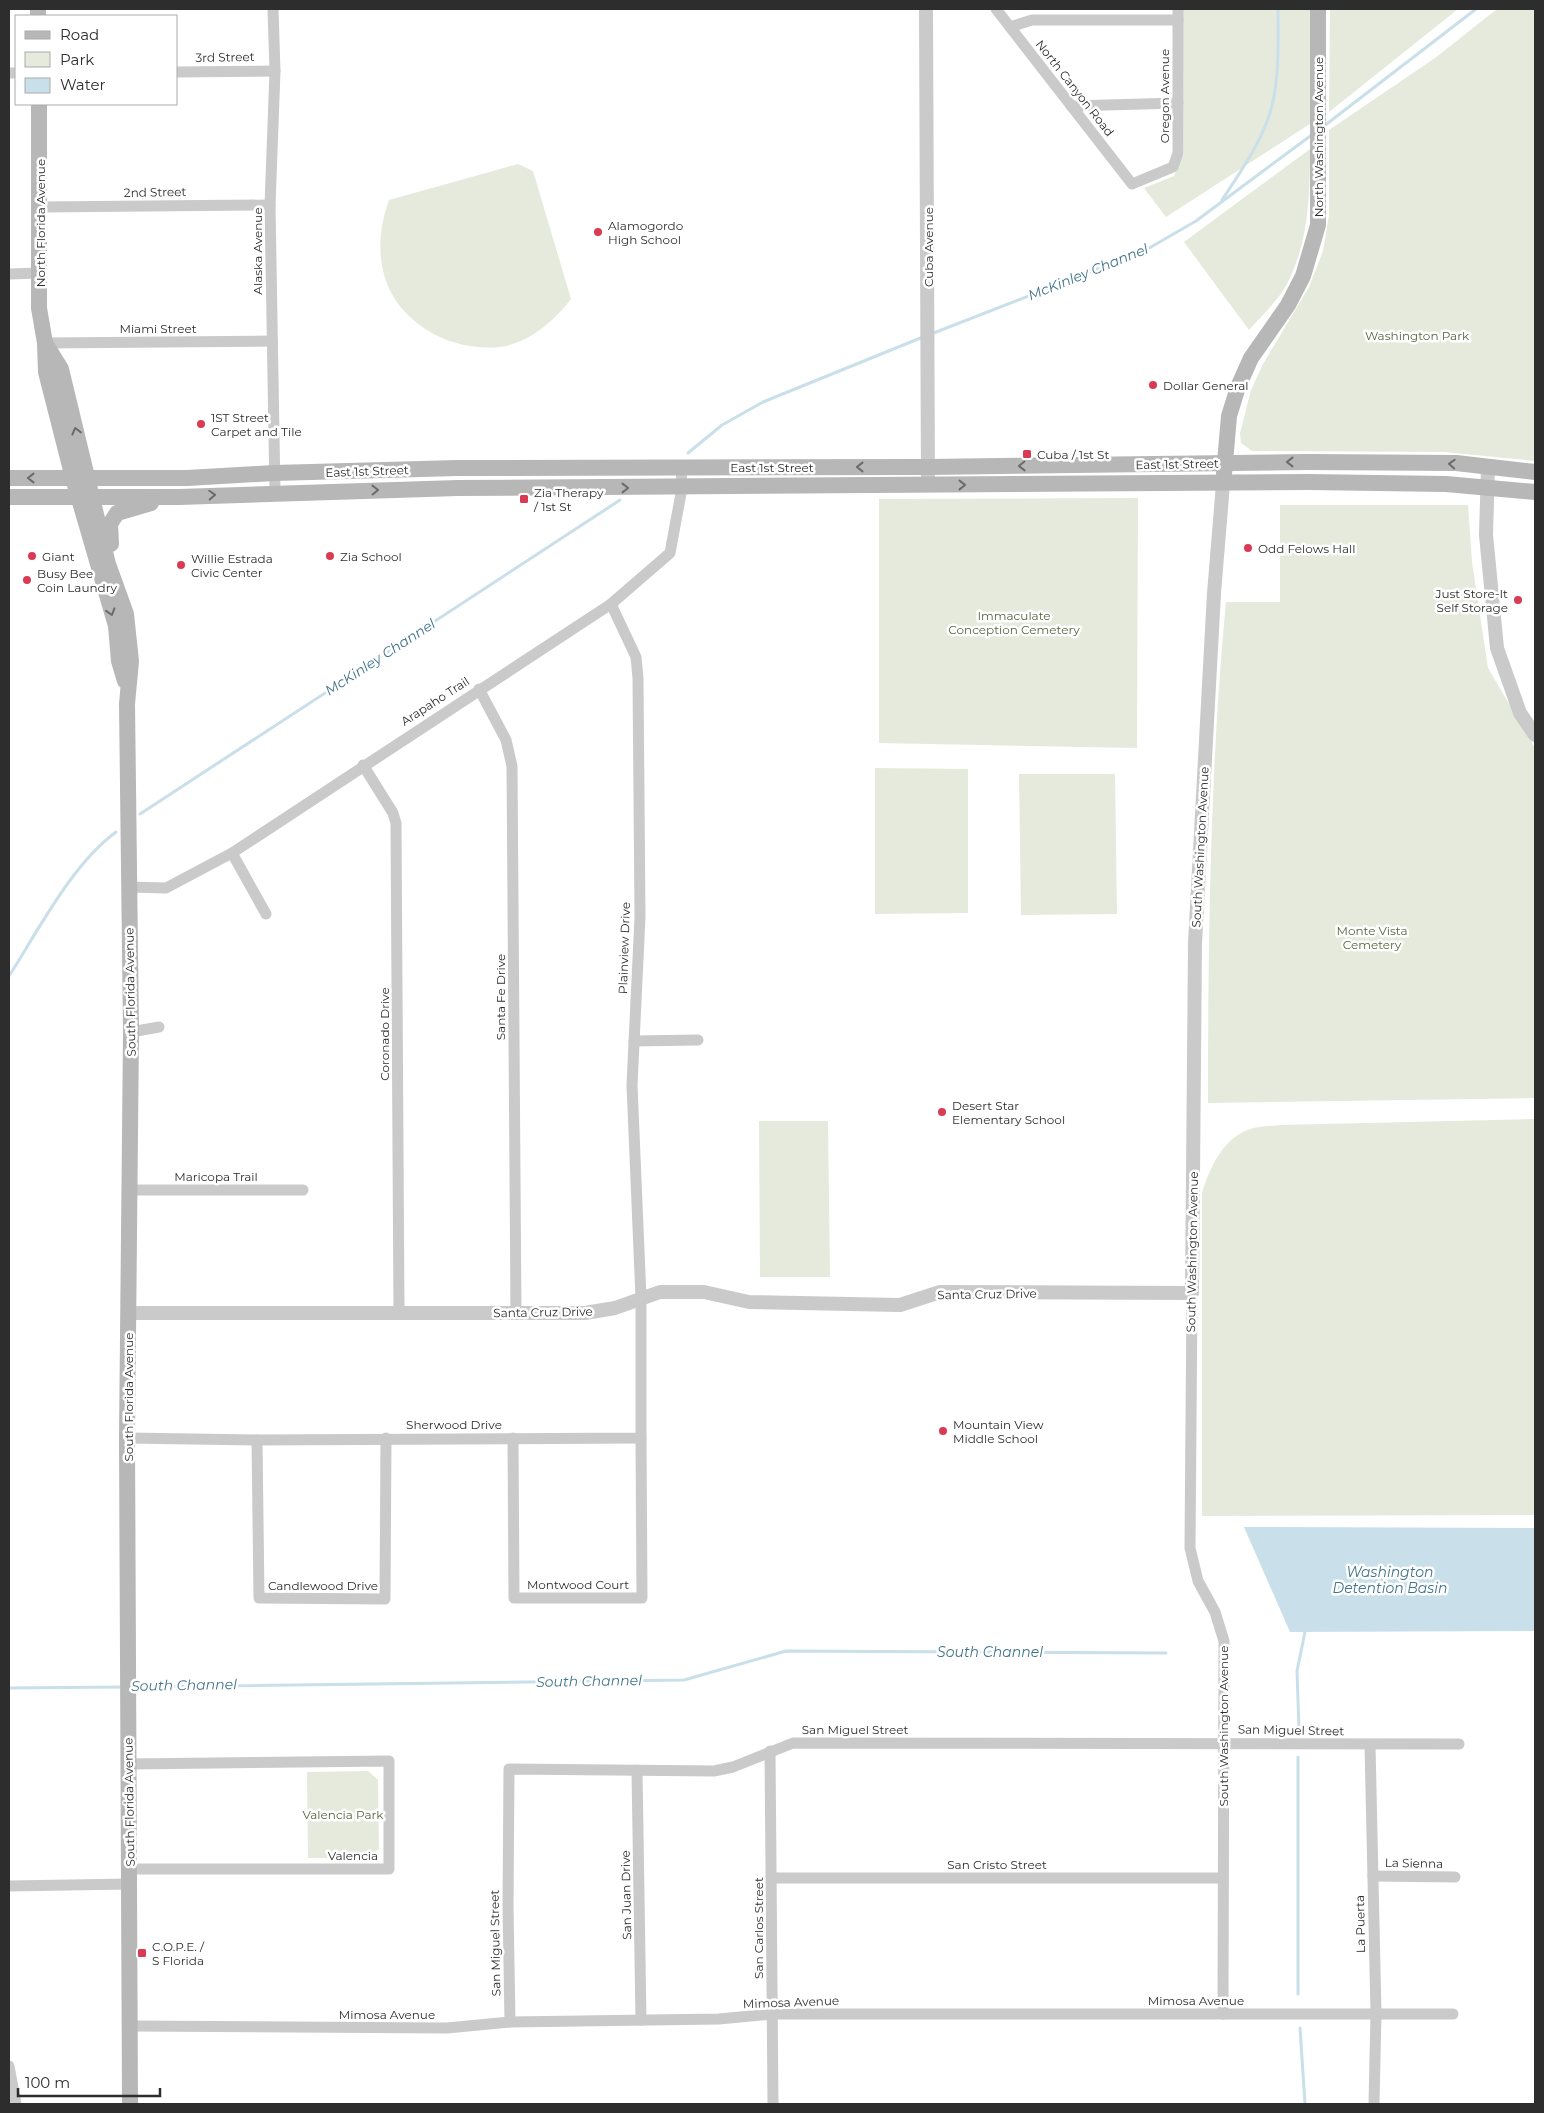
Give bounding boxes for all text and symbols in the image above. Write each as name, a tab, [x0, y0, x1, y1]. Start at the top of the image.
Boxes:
legend	[15, 15, 178, 105]
text: Road	[60, 25, 99, 44]
street label: North Canyon Road	[1033, 37, 1117, 139]
street label: 3rd Street	[195, 49, 255, 65]
street label: Oregon Avenue	[1157, 49, 1172, 143]
text: Park	[60, 50, 94, 69]
street label: North Washington Avenue	[1311, 57, 1326, 217]
text: Water	[60, 75, 106, 94]
street label: North Florida Avenue	[33, 159, 48, 287]
street label: 2nd Street	[124, 184, 186, 200]
street label: Alaska Avenue	[250, 207, 265, 295]
street label: Cuba Avenue	[921, 207, 936, 287]
place label: Alamogordo High School	[608, 218, 683, 247]
marker: Alamogordo High School	[592, 226, 604, 238]
water label: McKinley Channel	[1025, 240, 1151, 304]
street label: Miami Street	[119, 321, 197, 336]
park label: Washington Park	[1365, 328, 1470, 343]
place label: Dollar General	[1163, 378, 1248, 393]
marker: Dollar General	[1147, 379, 1159, 391]
place label: 1ST Street Carpet and Tile	[211, 410, 302, 439]
marker: 1ST Street Carpet and Tile	[195, 418, 207, 430]
one-way arrow	[71, 426, 82, 435]
place label: Cuba / 1st St	[1037, 447, 1109, 462]
marker: Cuba / 1st St	[1021, 448, 1033, 460]
street label: East 1st Street	[1135, 456, 1219, 472]
one-way arrow	[1285, 457, 1293, 467]
one-way arrow	[1448, 458, 1456, 469]
street label: East 1st Street	[730, 460, 814, 475]
one-way arrow	[1018, 461, 1026, 471]
street label: East 1st Street	[325, 462, 409, 480]
one-way arrow	[855, 462, 863, 472]
one-way arrow	[27, 473, 35, 483]
one-way arrow	[958, 480, 966, 490]
one-way arrow	[621, 483, 629, 493]
one-way arrow	[371, 484, 379, 495]
place label: Zia Therapy / 1st St	[533, 485, 604, 514]
one-way arrow	[208, 490, 216, 501]
marker: Zia Therapy / 1st St	[518, 493, 530, 505]
place label: Odd Felows Hall	[1258, 541, 1355, 556]
marker: Odd Felows Hall	[1242, 542, 1254, 554]
place label: Giant	[42, 549, 75, 564]
place label: Zia School	[340, 549, 402, 564]
marker: Giant	[26, 550, 38, 562]
marker: Zia School	[324, 550, 336, 562]
place label: Willie Estrada Civic Center	[191, 551, 273, 580]
marker: Willie Estrada Civic Center	[175, 559, 187, 571]
place label: Busy Bee Coin Laundry	[37, 566, 117, 595]
marker: Busy Bee Coin Laundry	[21, 574, 33, 586]
place label: Just Store-It Self Storage	[1434, 586, 1508, 615]
marker: Just Store-It Self Storage	[1512, 594, 1524, 606]
one-way arrow	[106, 607, 116, 615]
park label: Immaculate Conception Cemetery	[948, 608, 1080, 637]
water label: McKinley Channel	[321, 614, 439, 699]
street label: Arapaho Trail	[398, 673, 472, 729]
street label: South Washington Avenue	[1188, 766, 1212, 928]
street label: Plainview Drive	[615, 902, 633, 994]
park label: Monte Vista Cemetery	[1336, 923, 1408, 952]
street label: South Florida Avenue	[121, 927, 139, 1057]
street label: Santa Fe Drive	[493, 954, 508, 1040]
street label: Coronado Drive	[377, 987, 392, 1081]
place label: Desert Star Elementary School	[952, 1098, 1065, 1127]
marker: Desert Star Elementary School	[936, 1106, 948, 1118]
street label: Maricopa Trail	[174, 1169, 258, 1184]
street label: South Washington Avenue	[1183, 1171, 1201, 1333]
street label: Santa Cruz Drive	[937, 1286, 1037, 1302]
street label: Santa Cruz Drive	[493, 1304, 593, 1320]
street label: South Florida Avenue	[121, 1332, 136, 1462]
street label: Sherwood Drive	[406, 1417, 502, 1432]
place label: Mountain View Middle School	[953, 1417, 1044, 1446]
marker: Mountain View Middle School	[937, 1425, 949, 1437]
water label: Washington Detention Basin	[1333, 1563, 1447, 1597]
street label: Montwood Court	[527, 1577, 629, 1592]
street label: Candlewood Drive	[268, 1578, 378, 1593]
water label: South Channel	[937, 1643, 1043, 1661]
street label: South Washington Avenue	[1216, 1645, 1231, 1807]
water label: South Channel	[536, 1671, 642, 1691]
water label: South Channel	[131, 1675, 237, 1695]
street label: San Miguel Street	[802, 1722, 908, 1737]
street label: San Miguel Street	[1238, 1722, 1345, 1738]
street label: South Florida Avenue	[120, 1737, 138, 1867]
park label: Valencia Park	[303, 1807, 384, 1822]
street label: Valencia	[328, 1848, 378, 1863]
street label: San Juan Drive	[618, 1850, 634, 1940]
street label: La Sienna	[1385, 1855, 1443, 1871]
street label: San Cristo Street	[947, 1857, 1047, 1872]
street label: San Carlos Street	[751, 1877, 766, 1979]
street label: San Miguel Street	[487, 1889, 503, 1996]
street label: La Puerta	[1352, 1895, 1368, 1953]
place label: C.O.P.E. / S Florida	[152, 1939, 205, 1968]
marker: C.O.P.E. / S Florida	[136, 1947, 148, 1959]
street label: Mimosa Avenue	[743, 1993, 839, 2011]
street label: Mimosa Avenue	[1148, 1993, 1244, 2008]
street label: Mimosa Avenue	[339, 2007, 435, 2022]
scale bar	[18, 2066, 160, 2098]
text: 100 m	[25, 2073, 70, 2092]

